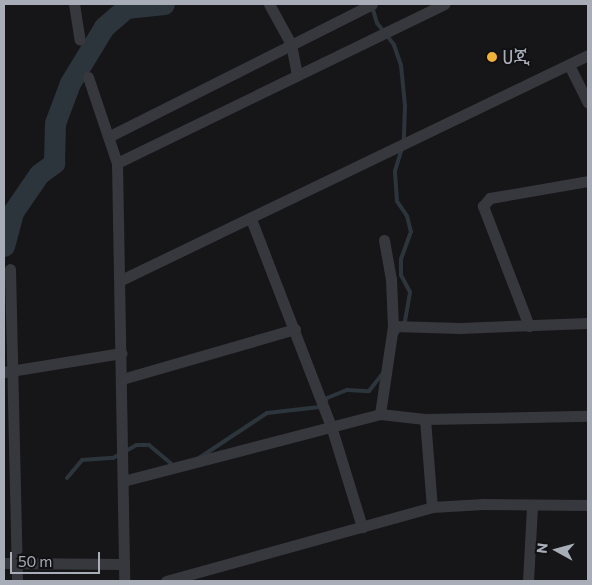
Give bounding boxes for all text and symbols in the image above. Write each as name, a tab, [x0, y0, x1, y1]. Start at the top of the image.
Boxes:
place label: ሀጂ	[502, 46, 530, 68]
marker: ሀጂ	[486, 51, 498, 63]
north arrow	[532, 525, 582, 575]
scale bar	[12, 542, 102, 574]
text: N	[533, 542, 551, 554]
text: 50 m	[18, 552, 52, 570]

